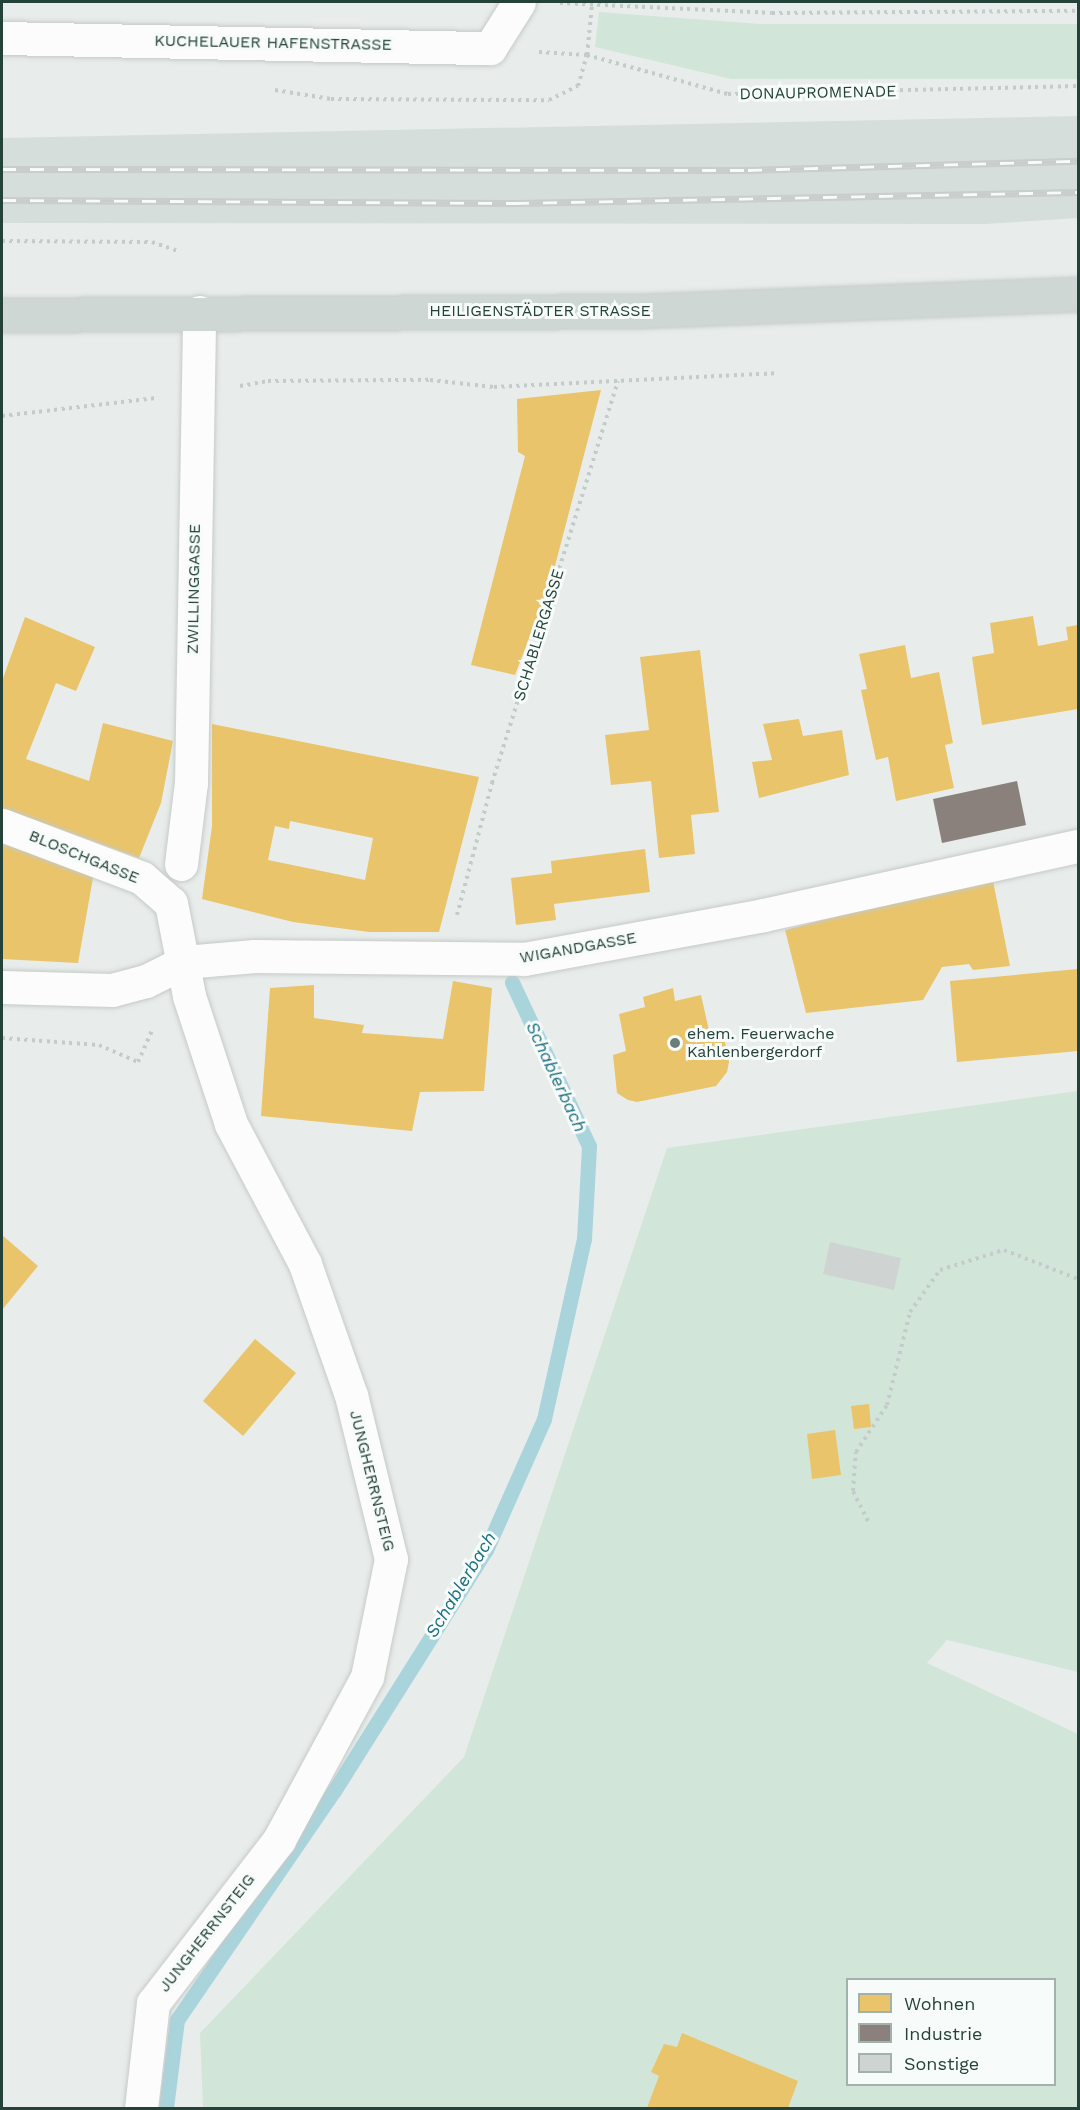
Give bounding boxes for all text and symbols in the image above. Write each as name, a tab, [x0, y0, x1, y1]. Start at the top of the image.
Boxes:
street label: KUCHELAUER HAFENSTRASSE	[154, 31, 392, 55]
street label: DONAUPROMENADE	[739, 82, 897, 104]
street label: HEILIGENSTÄDTER STRASSE	[429, 301, 651, 321]
street label: ZWILLINGGASSE	[183, 524, 205, 654]
street label: SCHABLERGASSE	[510, 567, 568, 703]
street label: BLOSCHGASSE	[26, 826, 142, 888]
street label: WIGANDGASSE	[518, 928, 638, 968]
water label: Schablerbach	[521, 1018, 591, 1136]
place label: ehem. Feuerwache Kahlenbergerdorf	[687, 1024, 834, 1062]
marker: ehem. Feuerwache Kahlenbergerdorf	[668, 1036, 682, 1050]
street label: JUNGHERRNSTEIG	[345, 1408, 399, 1554]
water label: Schablerbach	[421, 1528, 501, 1642]
street label: JUNGHERRNSTEIG	[155, 1870, 259, 1996]
legend	[846, 1978, 1056, 2086]
text: Wohnen	[904, 1993, 975, 2014]
text: Industrie	[904, 2023, 982, 2044]
text: Sonstige	[904, 2053, 979, 2074]

